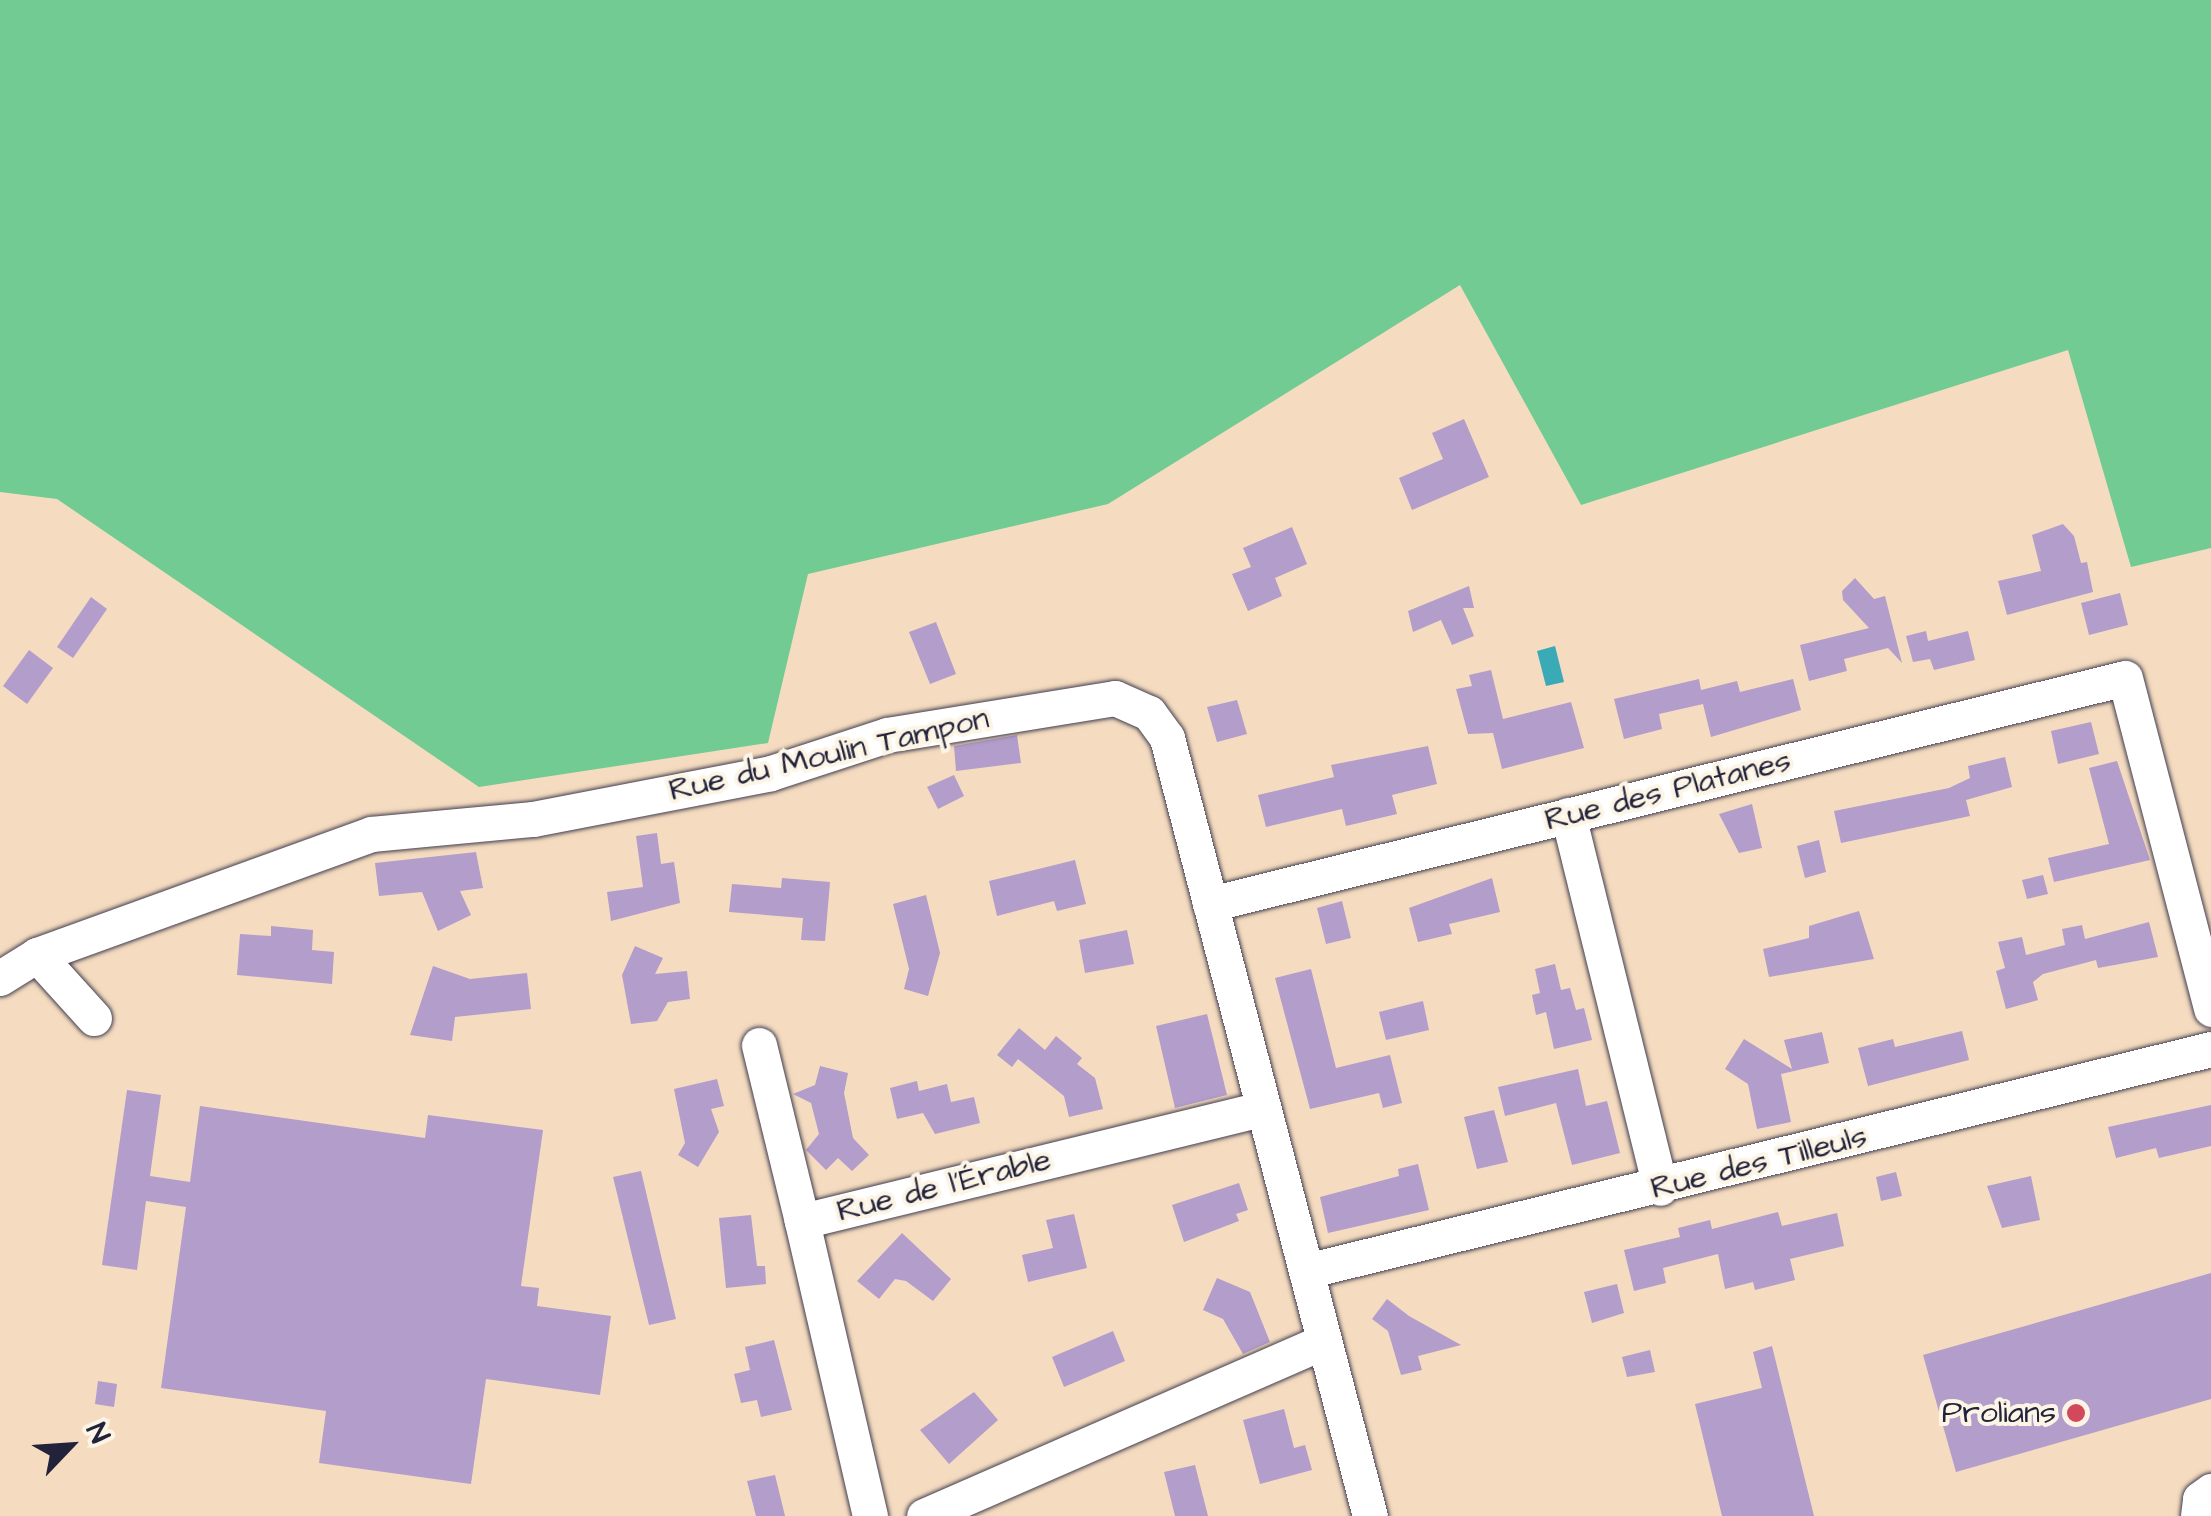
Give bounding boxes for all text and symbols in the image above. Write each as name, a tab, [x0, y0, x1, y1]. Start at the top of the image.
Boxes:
street label: Rue du Moulin Tampon	[665, 700, 993, 810]
street label: Rue des Platanes	[1541, 742, 1795, 840]
street label: Rue des Tilleuls	[1647, 1118, 1871, 1208]
street label: Rue de l’Érable	[833, 1141, 1055, 1231]
place label: Prolians	[1942, 1394, 2056, 1432]
north arrow	[20, 1396, 120, 1496]
marker: Prolians	[2065, 1402, 2087, 1424]
text: N	[76, 1417, 119, 1449]

